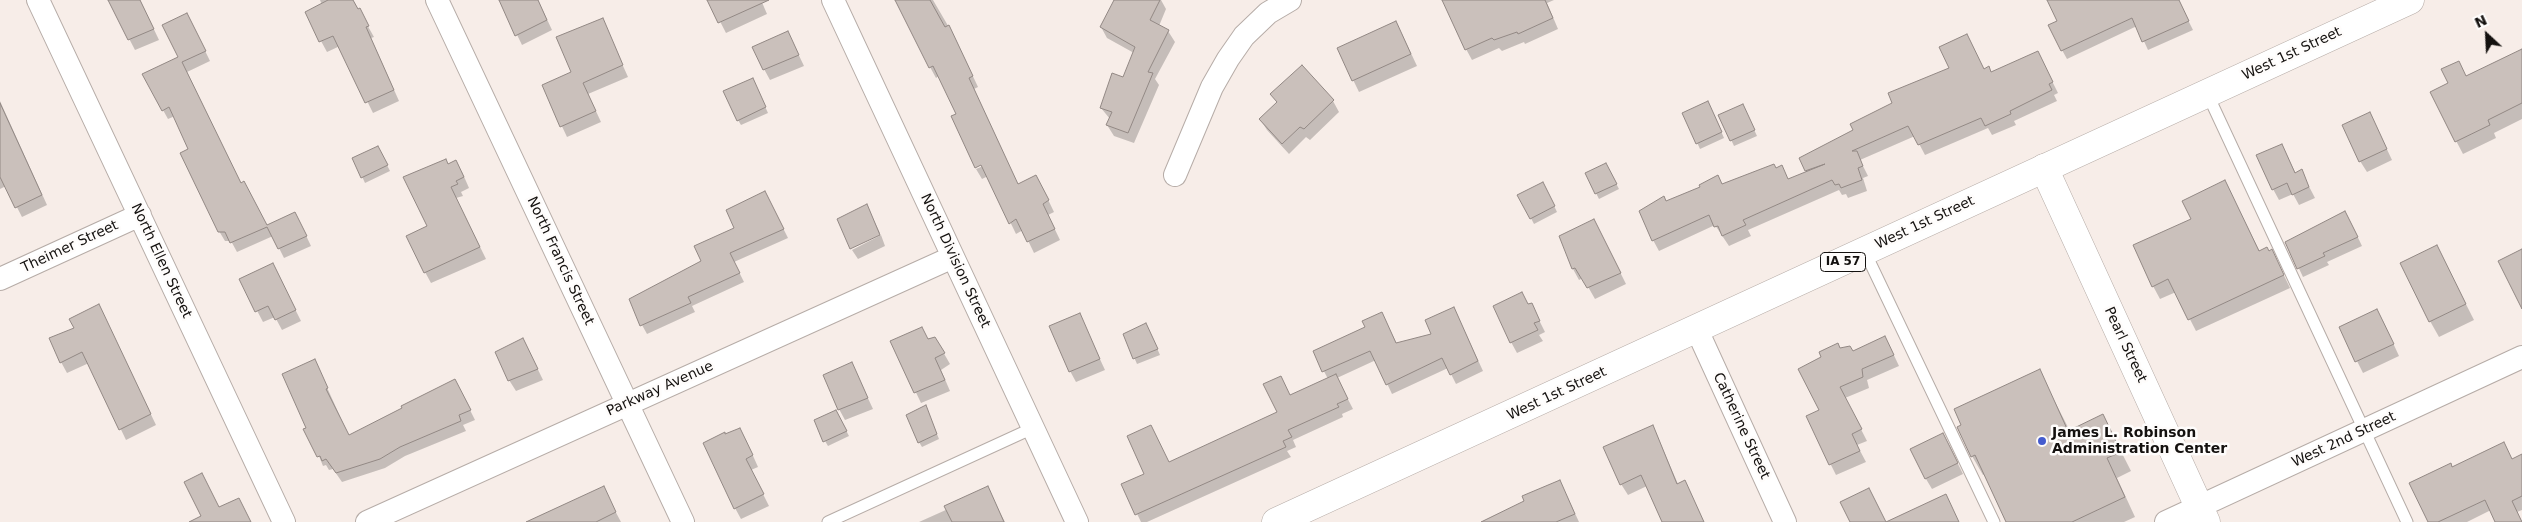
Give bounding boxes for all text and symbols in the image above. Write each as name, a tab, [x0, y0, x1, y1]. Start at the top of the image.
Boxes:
north arrow	[2462, 10, 2512, 60]
text: N	[2472, 12, 2489, 31]
street label: West 1st Street	[2240, 24, 2344, 84]
street label: North Division Street	[917, 191, 993, 331]
street label: West 1st Street	[1873, 193, 1977, 253]
street label: North Francis Street	[523, 194, 597, 328]
street label: North Ellen Street	[127, 201, 195, 321]
street label: Theimer Street	[19, 217, 121, 277]
road number: IA 57	[1820, 252, 1866, 272]
street label: Pearl Street	[2100, 304, 2150, 386]
street label: Parkway Avenue	[604, 358, 716, 420]
street label: West 1st Street	[1505, 364, 1609, 424]
street label: Catherine Street	[1709, 370, 1773, 482]
street label: West 2nd Street	[2289, 409, 2399, 471]
place label: James L. Robinson Administration Center	[2052, 425, 2227, 458]
marker: James L. Robinson Administration Center	[2036, 435, 2048, 447]

